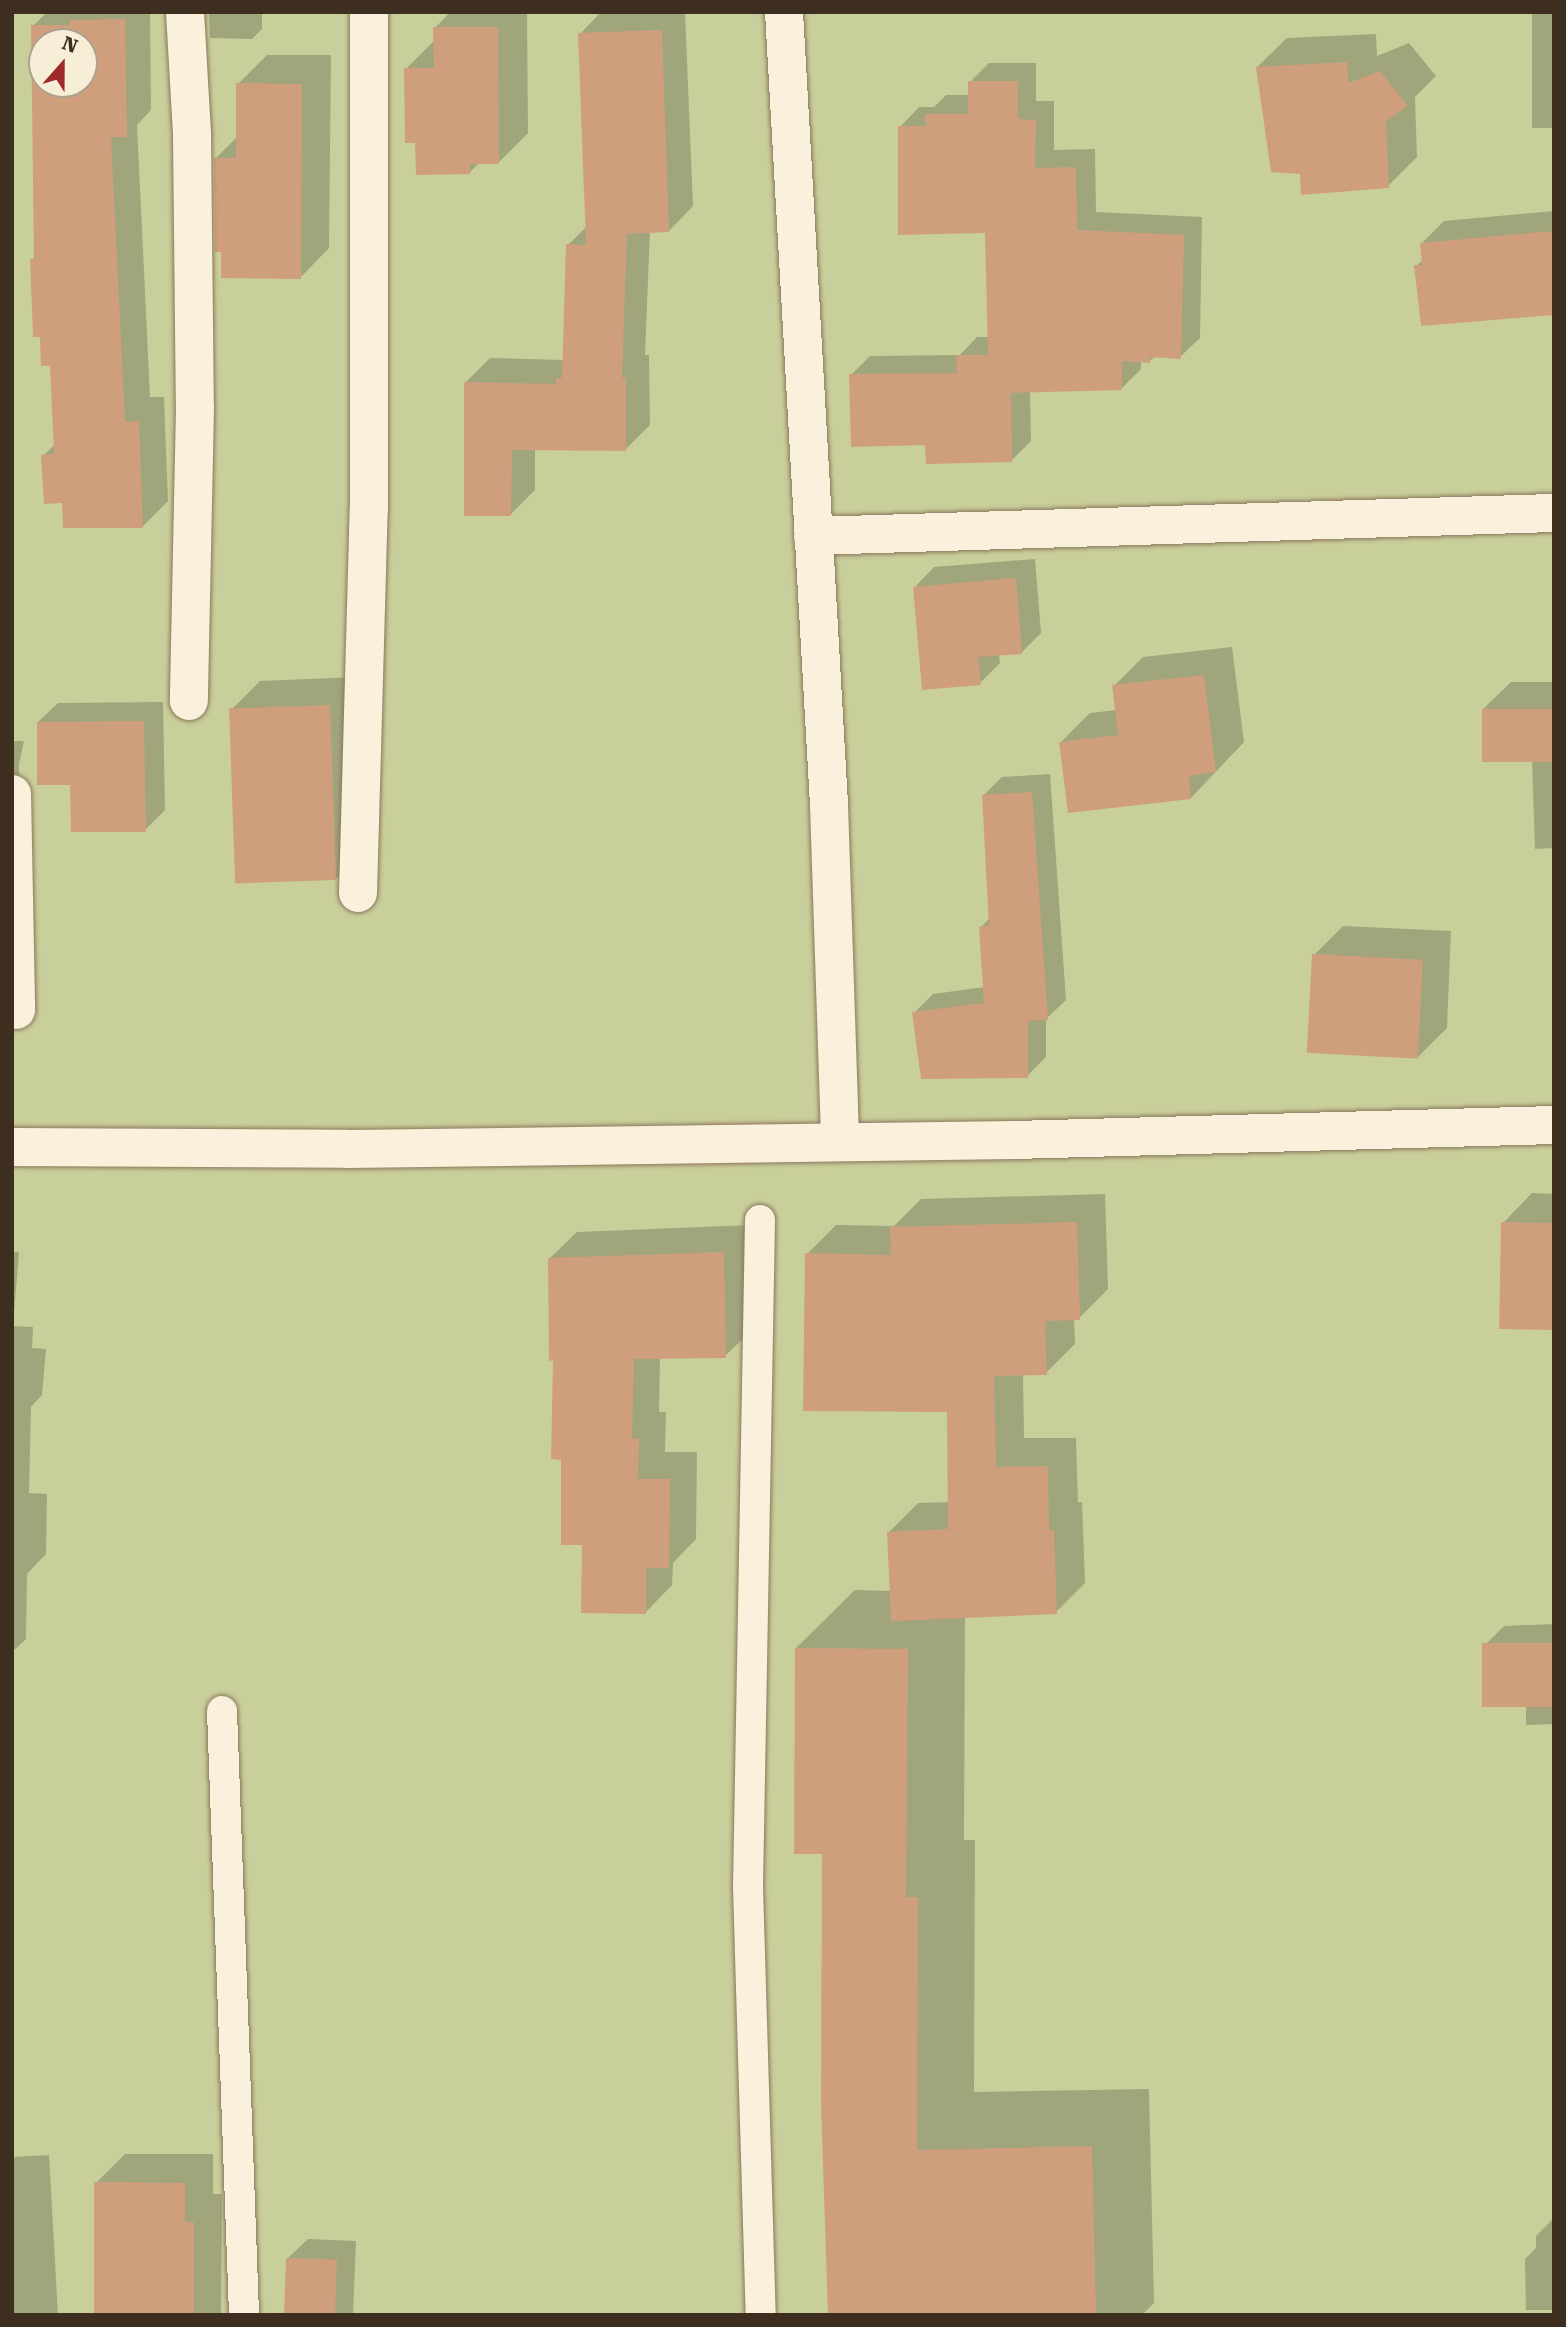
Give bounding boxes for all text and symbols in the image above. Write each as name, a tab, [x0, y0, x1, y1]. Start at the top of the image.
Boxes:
north arrow	[28, 28, 98, 98]
text: N	[59, 31, 81, 58]

